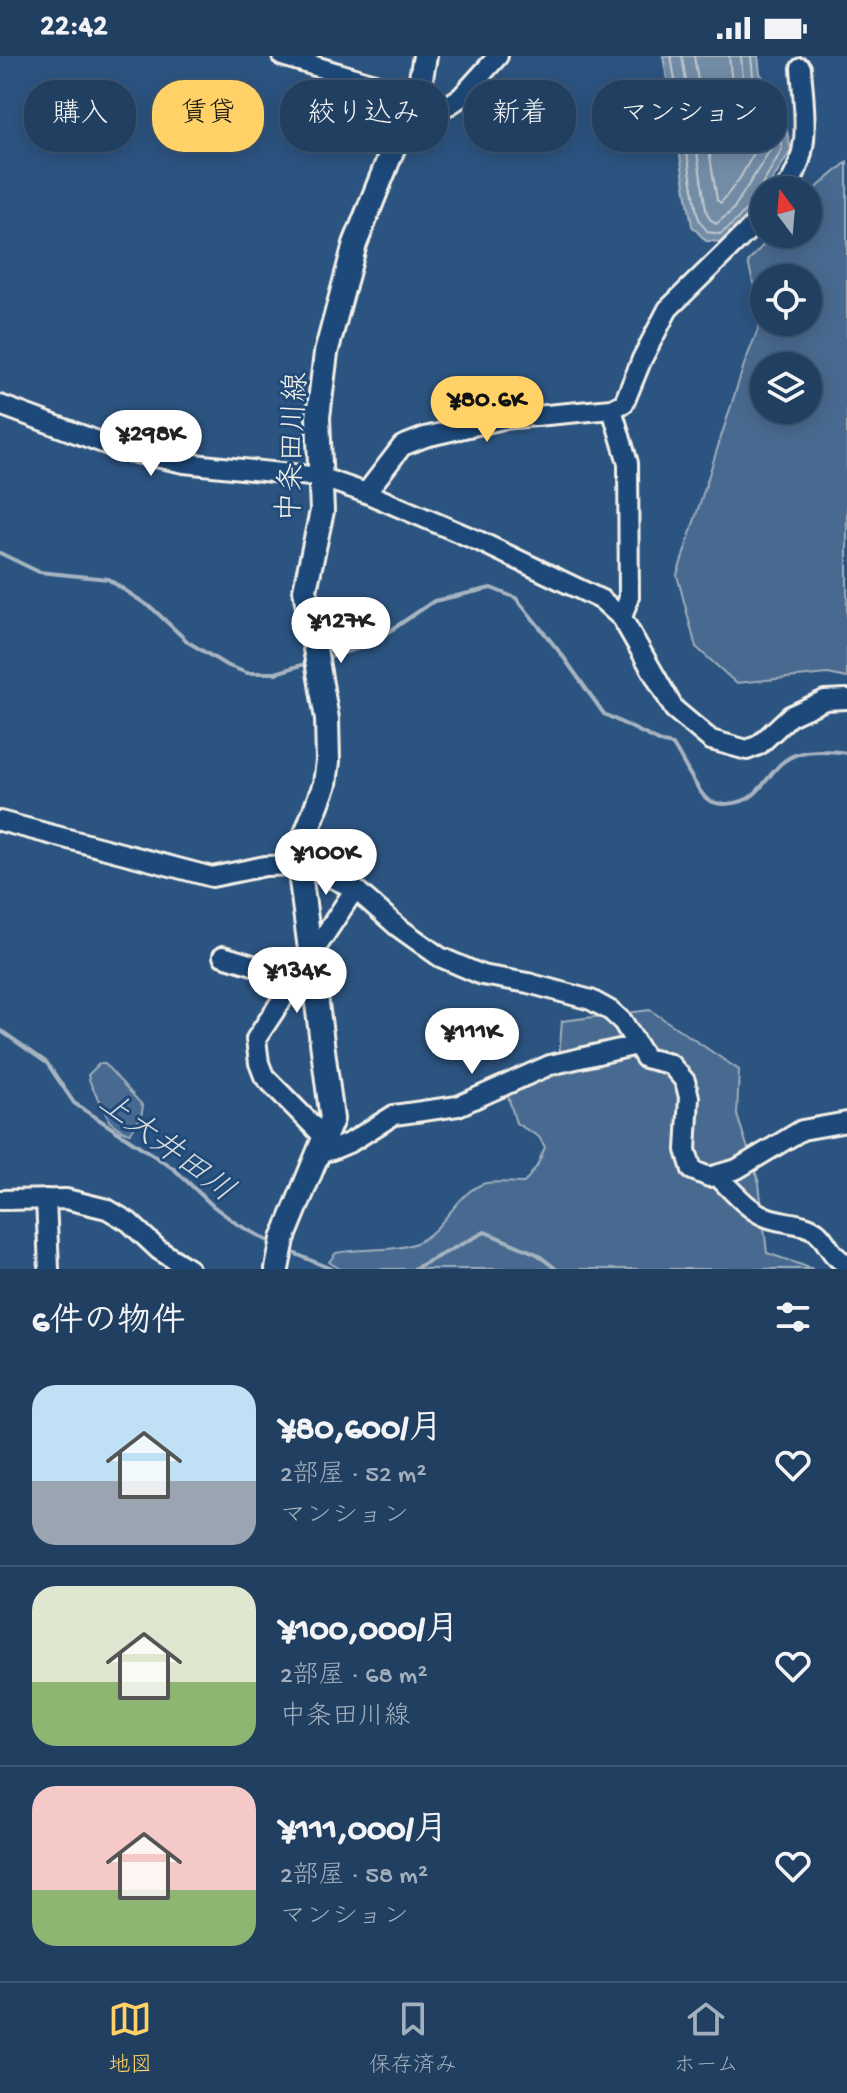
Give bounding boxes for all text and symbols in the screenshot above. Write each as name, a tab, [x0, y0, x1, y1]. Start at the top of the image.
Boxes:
text: 22:42	[40, 11, 108, 46]
chip: 購入	[24, 80, 136, 152]
chip: 賃貸	[152, 80, 264, 152]
chip: 絞り込み	[280, 80, 448, 152]
chip: 新着	[464, 80, 576, 152]
chip: マンション	[592, 80, 787, 152]
north arrow	[750, 176, 822, 248]
map controls	[750, 176, 822, 424]
button: locate	[750, 264, 822, 336]
button: layers	[750, 352, 822, 424]
street label: 中条田川線	[272, 371, 317, 523]
pin: ¥80.6K	[422, 376, 552, 444]
text: ¥80.6K	[449, 386, 525, 417]
pin: ¥298K	[95, 410, 207, 478]
text: ¥298K	[118, 420, 184, 451]
pin: ¥127K	[285, 597, 397, 665]
text: ¥127K	[309, 607, 373, 638]
pin: ¥100K	[270, 829, 382, 897]
text: ¥100K	[293, 839, 359, 870]
pin: ¥134K	[241, 947, 353, 1015]
text: ¥134K	[266, 957, 328, 988]
pin: ¥111K	[416, 1008, 528, 1076]
text: ¥111K	[443, 1018, 501, 1049]
water label: 上大井田川	[90, 1085, 241, 1212]
icon: filters	[771, 1295, 815, 1339]
text: 6件の物件	[32, 1304, 185, 1344]
text: ¥80,600/月	[280, 1411, 442, 1451]
icon: home	[96, 1417, 192, 1513]
icon: heart	[771, 1443, 815, 1487]
text: 2部屋 · 52 m²	[280, 1461, 427, 1492]
text: マンション	[280, 1502, 409, 1533]
text: ¥100,000/月	[280, 1612, 459, 1652]
icon: home	[96, 1618, 192, 1714]
icon: heart	[771, 1644, 815, 1688]
text: 2部屋 · 68 m²	[280, 1662, 428, 1693]
text: 中条田川線	[280, 1703, 410, 1734]
text: ¥111,000/月	[280, 1812, 448, 1852]
icon: home	[96, 1818, 192, 1914]
icon: heart	[771, 1844, 815, 1888]
text: 2部屋 · 58 m²	[280, 1862, 428, 1893]
text: マンション	[280, 1903, 409, 1934]
tab: 地図	[108, 1997, 152, 2080]
tab: 保存済み	[369, 1997, 457, 2080]
tab: ホーム	[674, 1997, 739, 2080]

